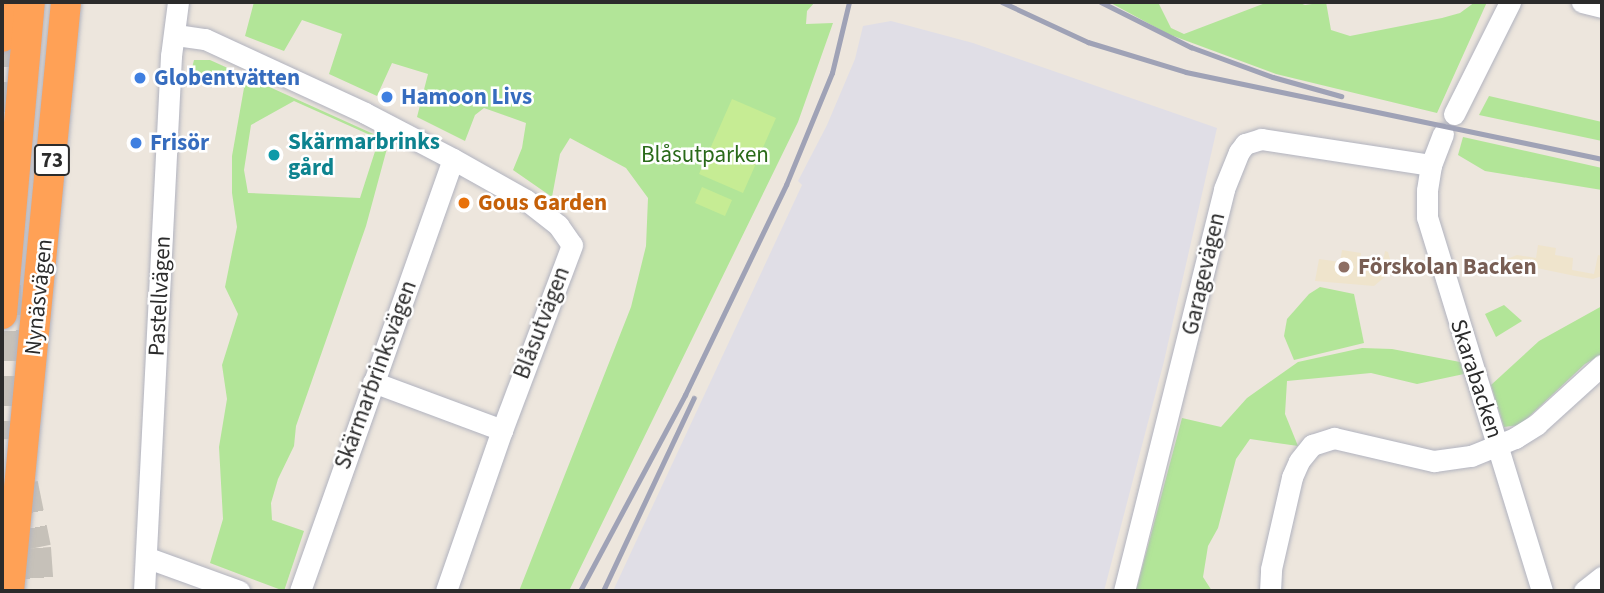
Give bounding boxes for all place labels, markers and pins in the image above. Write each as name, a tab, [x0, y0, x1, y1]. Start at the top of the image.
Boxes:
place label: Globentvätten	[154, 64, 300, 92]
marker: Globentvätten	[132, 70, 148, 86]
place label: Hamoon Livs	[401, 83, 532, 111]
marker: Hamoon Livs	[379, 89, 395, 105]
place label: Skärmarbrinks gård	[288, 128, 440, 182]
place label: Frisör	[150, 129, 209, 157]
marker: Frisör	[128, 135, 144, 151]
marker: Skärmarbrinks gård	[266, 147, 282, 163]
place label: Gous Garden	[478, 189, 607, 217]
marker: Gous Garden	[456, 195, 472, 211]
place label: Förskolan Backen	[1358, 253, 1537, 281]
marker: Förskolan Backen	[1336, 259, 1352, 275]

